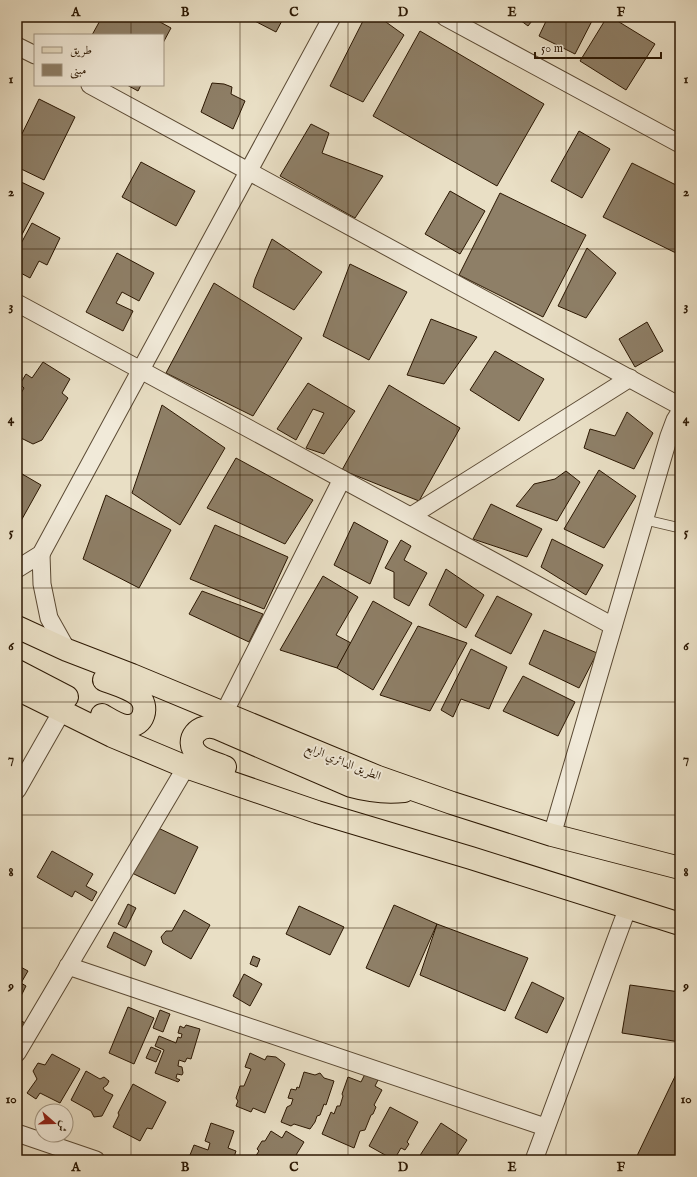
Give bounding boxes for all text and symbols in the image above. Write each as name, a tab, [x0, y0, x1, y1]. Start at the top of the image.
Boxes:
text: A	[71, 4, 82, 21]
text: B	[181, 4, 190, 21]
text: C	[289, 4, 299, 21]
text: D	[398, 4, 409, 21]
text: E	[507, 4, 517, 21]
text: F	[617, 4, 626, 21]
legend	[34, 34, 164, 86]
scale bar	[535, 34, 661, 60]
text: 50 m	[541, 41, 563, 56]
text: طريق	[70, 43, 92, 58]
text: مبنى	[70, 63, 86, 79]
text: 1	[9, 71, 14, 88]
text: 1	[684, 71, 689, 88]
text: 2	[8, 184, 14, 201]
text: 2	[683, 184, 689, 201]
text: 3	[9, 298, 14, 315]
text: 3	[684, 298, 689, 315]
text: 4	[8, 411, 15, 428]
text: 4	[683, 411, 690, 428]
text: 5	[9, 524, 14, 541]
text: 5	[684, 524, 689, 541]
text: 6	[8, 638, 14, 655]
text: 6	[683, 638, 689, 655]
street label: الطريق الدائري الرابع	[302, 740, 383, 787]
text: 7	[8, 751, 14, 768]
text: 7	[683, 751, 689, 768]
text: 8	[8, 864, 14, 881]
text: 8	[683, 864, 689, 881]
text: 9	[7, 978, 14, 995]
text: 9	[682, 978, 689, 995]
text: 10	[5, 1091, 17, 1108]
text: 10	[680, 1091, 692, 1108]
north arrow	[34, 1103, 74, 1143]
text: ش	[54, 1119, 71, 1134]
text: A	[71, 1159, 82, 1176]
text: B	[181, 1159, 190, 1176]
text: C	[289, 1159, 299, 1176]
text: D	[398, 1159, 409, 1176]
text: E	[507, 1159, 517, 1176]
text: F	[617, 1159, 626, 1176]

